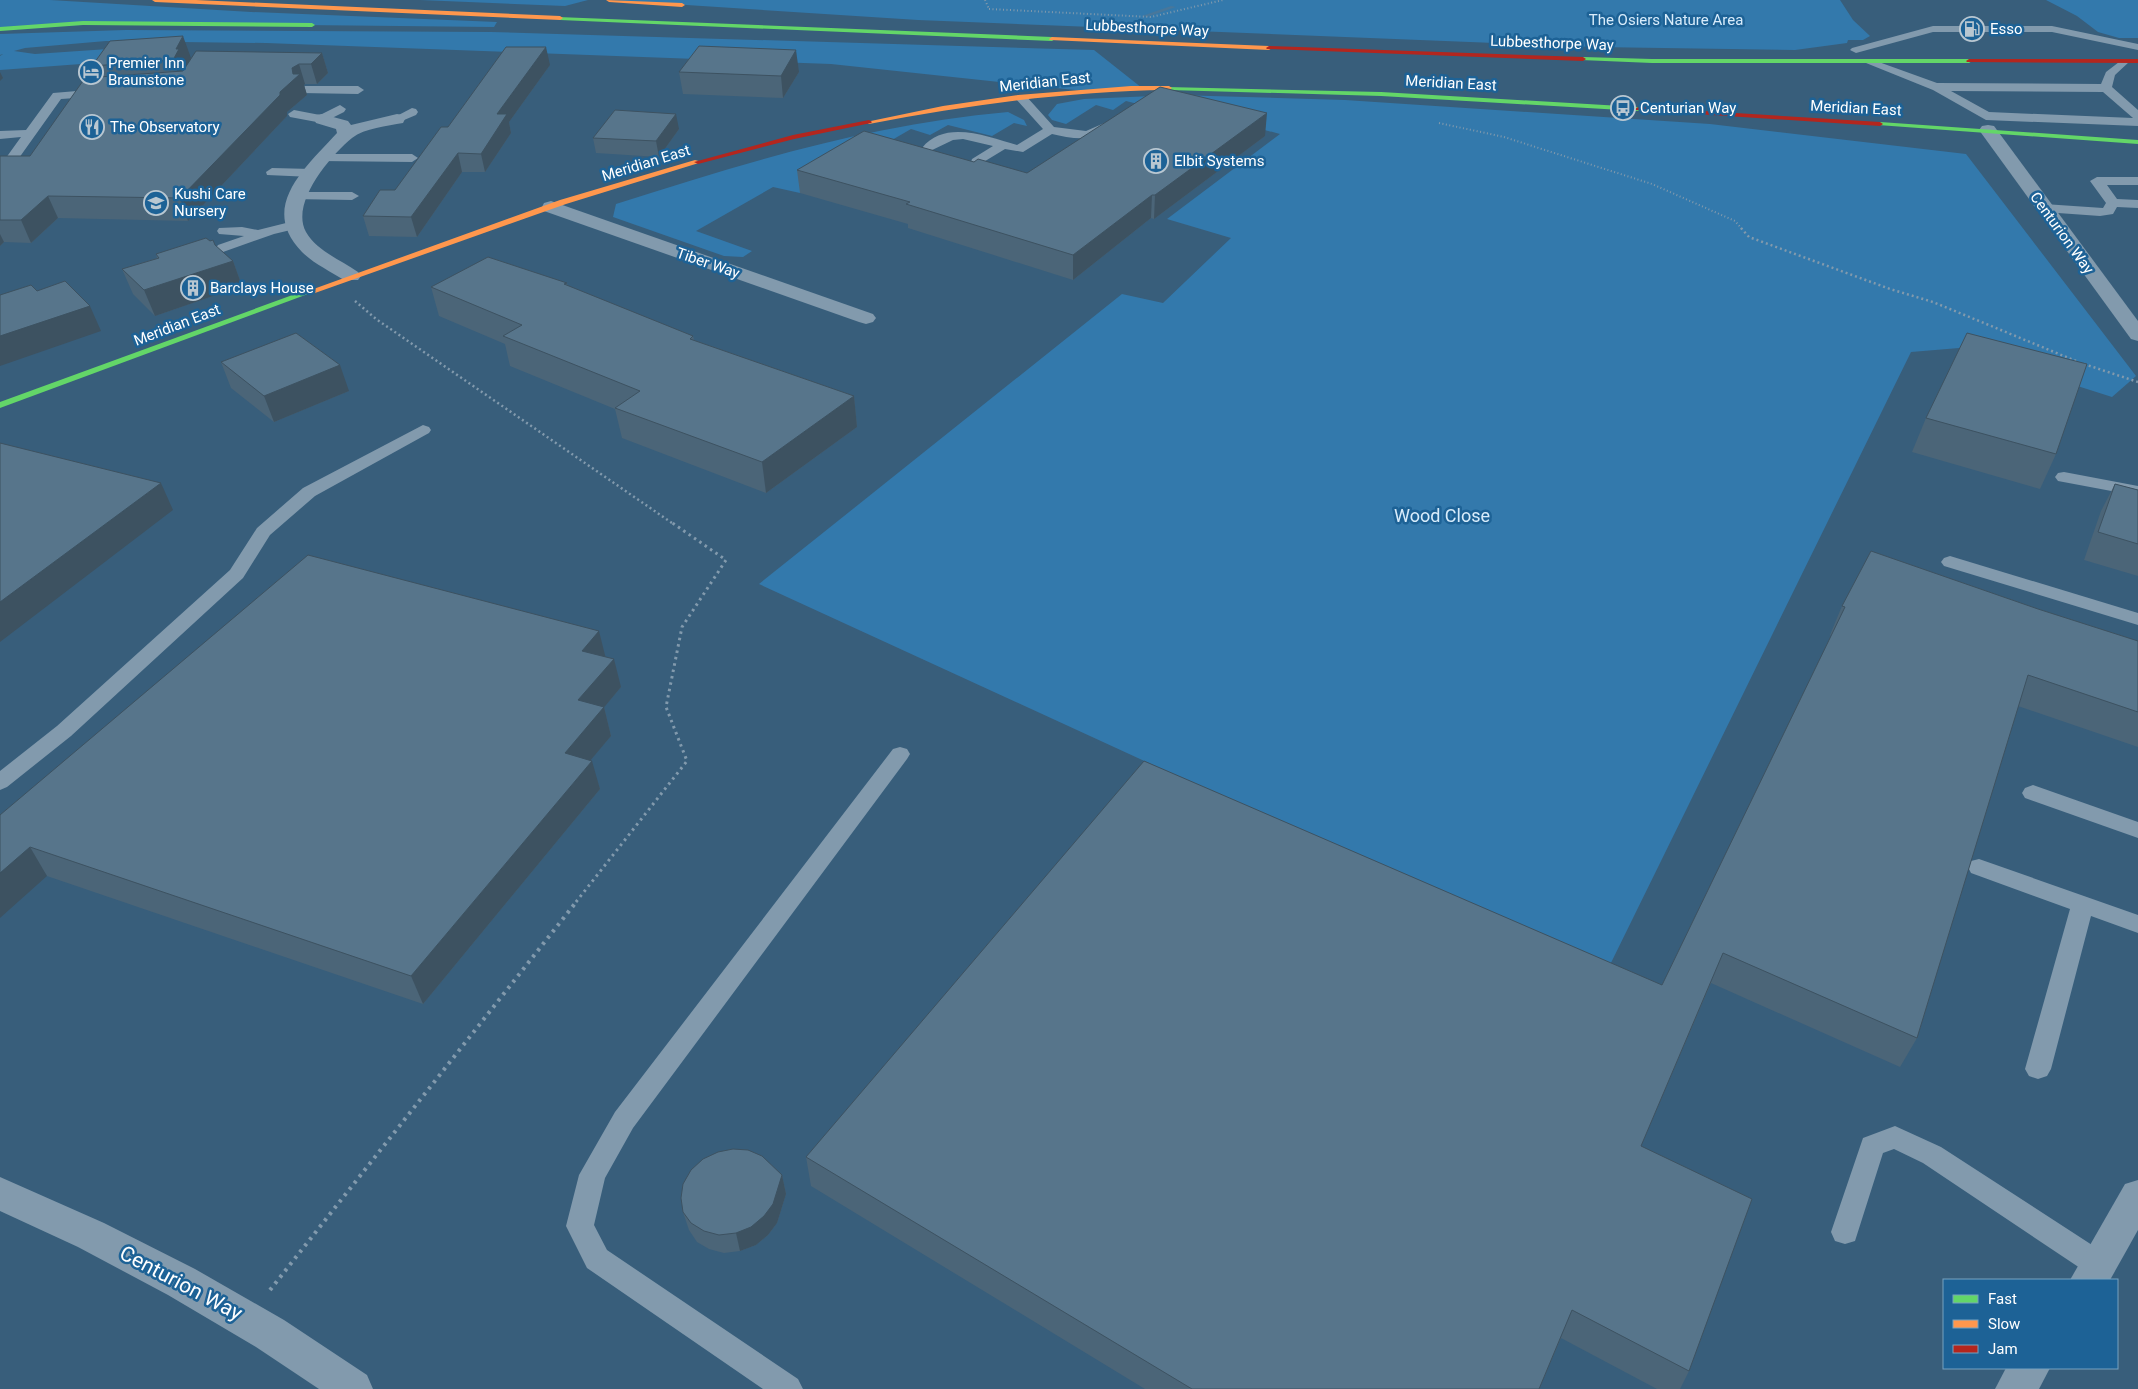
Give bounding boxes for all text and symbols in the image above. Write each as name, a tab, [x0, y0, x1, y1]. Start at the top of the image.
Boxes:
park label: The Osiers Nature Area	[1589, 11, 1743, 29]
street label: Lubbesthorpe Way	[1085, 16, 1209, 40]
fuel station icon: Esso	[1959, 16, 1985, 42]
place label: Esso	[1990, 20, 2023, 38]
street label: Lubbesthorpe Way	[1490, 32, 1614, 54]
place label: Premier Inn Braunstone	[108, 54, 185, 89]
hotel icon: Premier Inn Braunstone	[78, 59, 104, 85]
street label: Meridian East	[999, 68, 1091, 96]
street label: Meridian East	[1405, 72, 1497, 94]
bus stop icon: Centurian Way	[1610, 95, 1636, 121]
street label: Meridian East	[1810, 97, 1902, 119]
place label: Centurian Way	[1640, 99, 1736, 117]
restaurant icon: The Observatory	[79, 114, 105, 140]
place label: The Observatory	[110, 118, 219, 136]
street label: Meridian East	[600, 141, 692, 185]
building icon: Elbit Systems	[1143, 148, 1169, 174]
place label: Elbit Systems	[1174, 152, 1264, 170]
place label: Kushi Care Nursery	[174, 185, 246, 220]
street label: Centurion Way	[2026, 189, 2098, 277]
school or university icon: Kushi Care Nursery	[143, 190, 169, 216]
street label: Tiber Way	[674, 244, 742, 282]
building icon: Barclays House	[180, 275, 206, 301]
place label: Barclays House	[210, 279, 314, 297]
street label: Meridian East	[131, 300, 223, 350]
park label: Wood Close	[1394, 505, 1490, 526]
street label: Centurion Way	[116, 1241, 246, 1325]
legend	[1943, 1279, 2118, 1369]
text: Fast	[1988, 1290, 2017, 1308]
text: Slow	[1988, 1315, 2020, 1333]
text: Jam	[1988, 1340, 2018, 1358]

